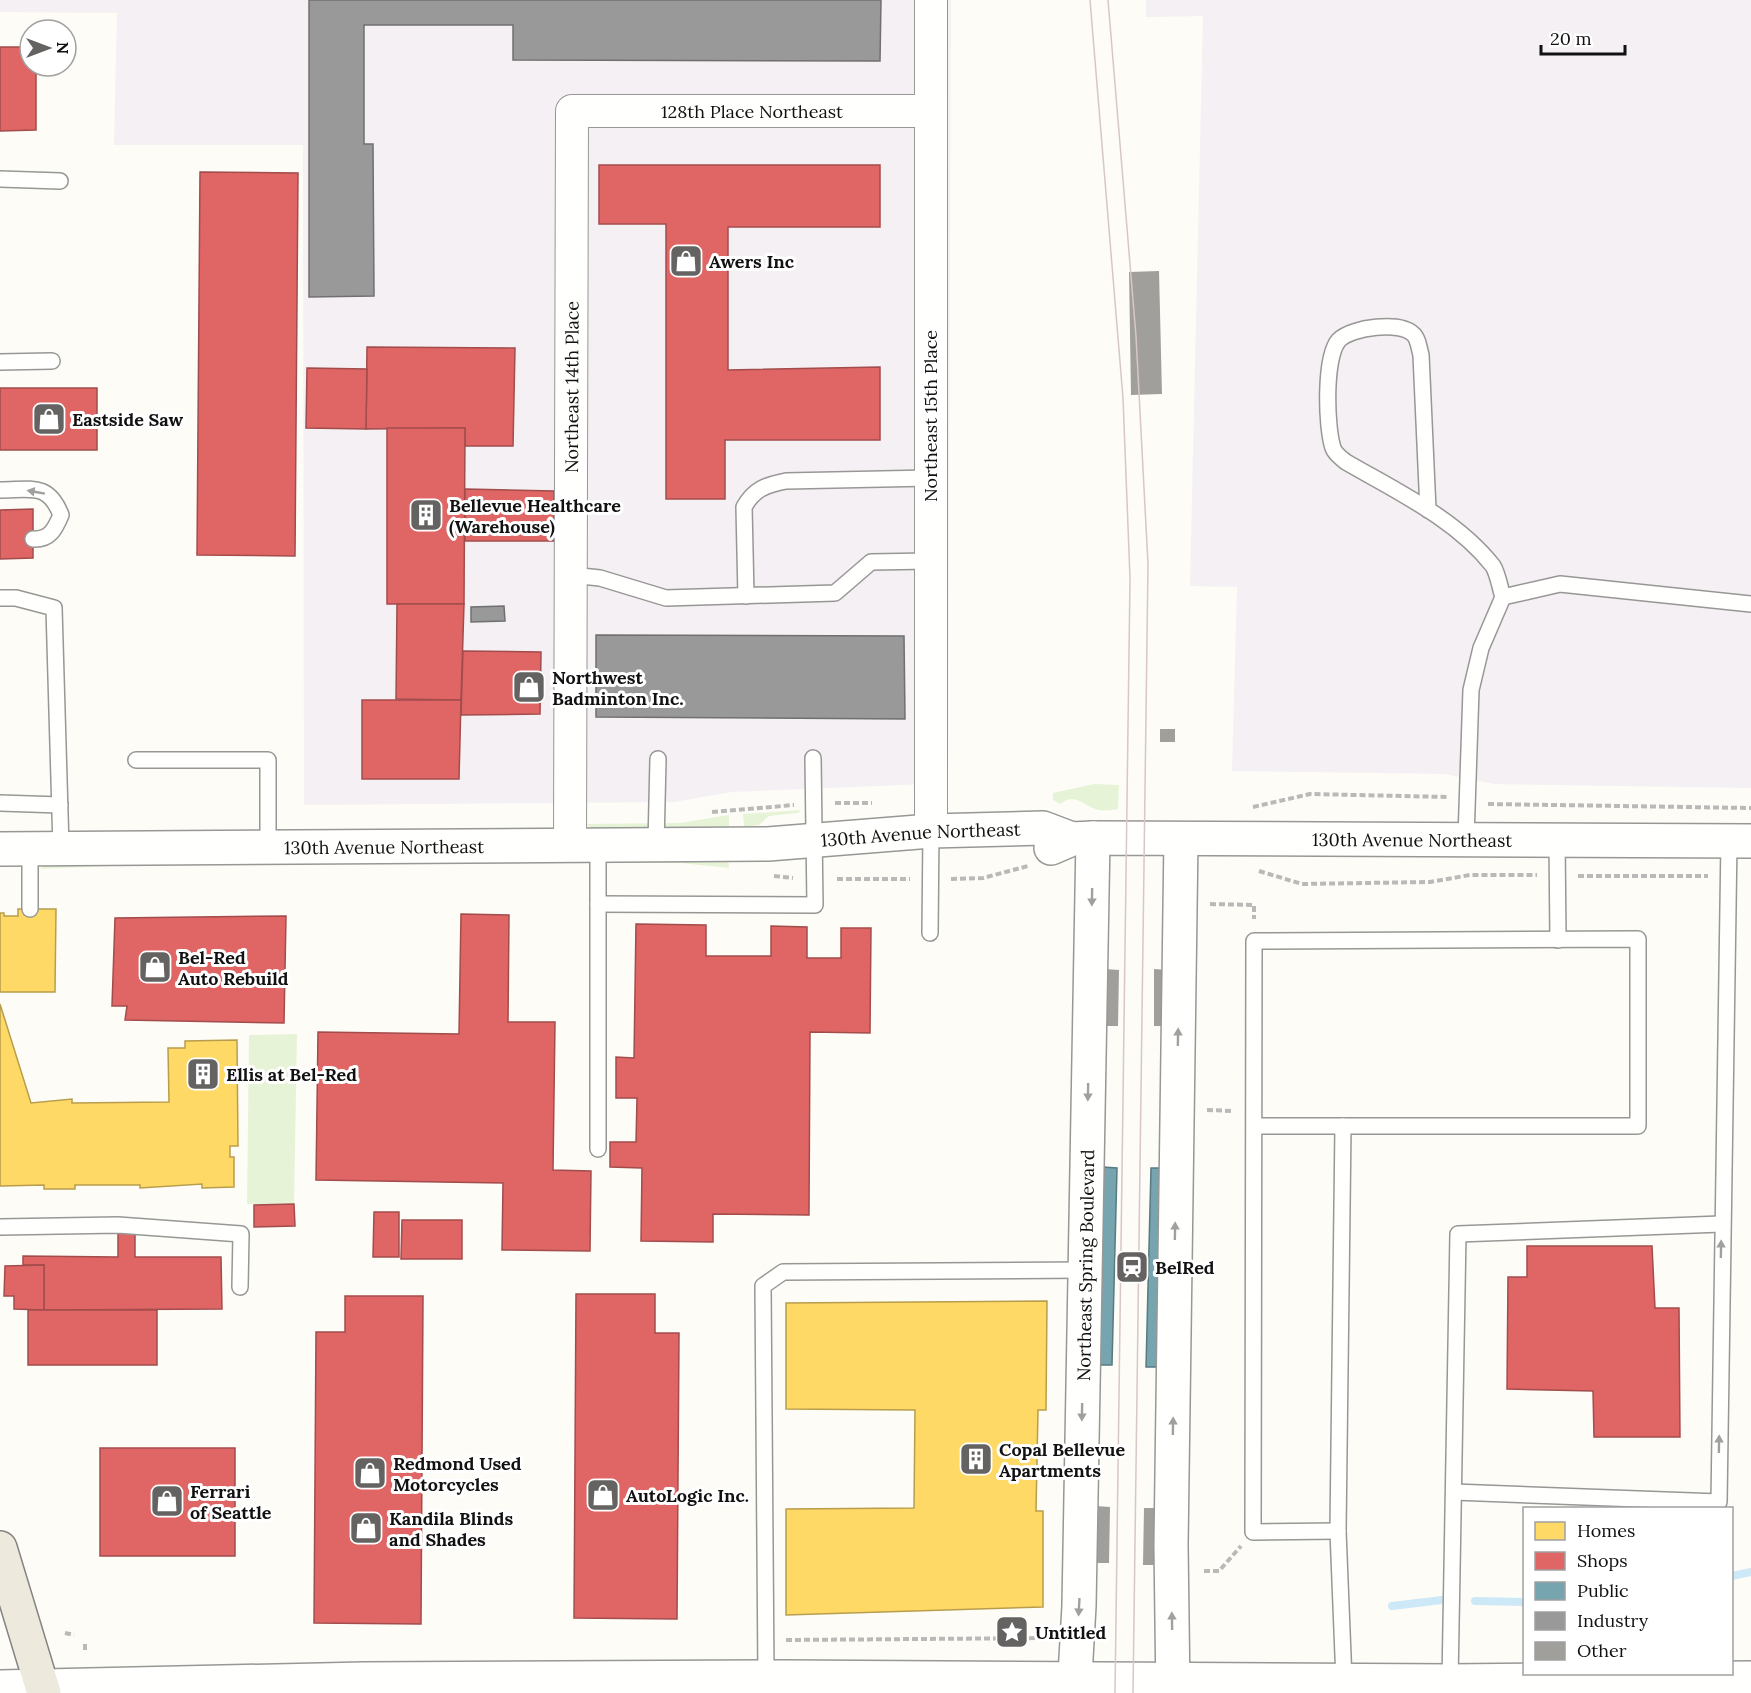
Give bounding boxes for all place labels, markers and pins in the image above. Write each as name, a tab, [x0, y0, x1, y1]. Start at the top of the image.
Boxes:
shop icon: Awers Inc	[668, 243, 704, 279]
place label: Awers Inc	[709, 250, 795, 273]
shop icon: Eastside Saw	[31, 401, 67, 437]
place label: Eastside Saw	[72, 408, 184, 431]
place label: Bellevue Healthcare (Warehouse)	[449, 494, 621, 538]
building icon: Bellevue Healthcare (Warehouse)	[408, 497, 444, 533]
place label: Northwest Badminton Inc.	[552, 666, 684, 710]
shop icon: Northwest Badminton Inc.	[511, 669, 547, 705]
place label: Bel-Red Auto Rebuild	[178, 946, 289, 990]
shop icon: Bel-Red Auto Rebuild	[137, 949, 173, 985]
building icon: Ellis at Bel-Red	[185, 1056, 221, 1092]
place label: Ellis at Bel-Red	[226, 1063, 357, 1086]
station icon: BelRed	[1114, 1249, 1150, 1285]
place label: BelRed	[1155, 1256, 1215, 1279]
place label: Copal Bellevue Apartments	[999, 1438, 1125, 1482]
building icon: Copal Bellevue Apartments	[958, 1441, 994, 1477]
place label: Redmond Used Motorcycles	[393, 1452, 522, 1496]
shop icon: Redmond Used Motorcycles	[352, 1455, 388, 1491]
shop icon: AutoLogic Inc.	[585, 1477, 621, 1513]
place label: Ferrari of Seattle	[190, 1480, 272, 1524]
shop icon: Ferrari of Seattle	[149, 1483, 185, 1519]
place label: AutoLogic Inc.	[626, 1484, 749, 1507]
place label: Kandila Blinds and Shades	[389, 1507, 513, 1551]
shop icon: Kandila Blinds and Shades	[348, 1510, 384, 1546]
place icon: Untitled	[994, 1614, 1030, 1650]
place label: Untitled	[1035, 1621, 1107, 1644]

